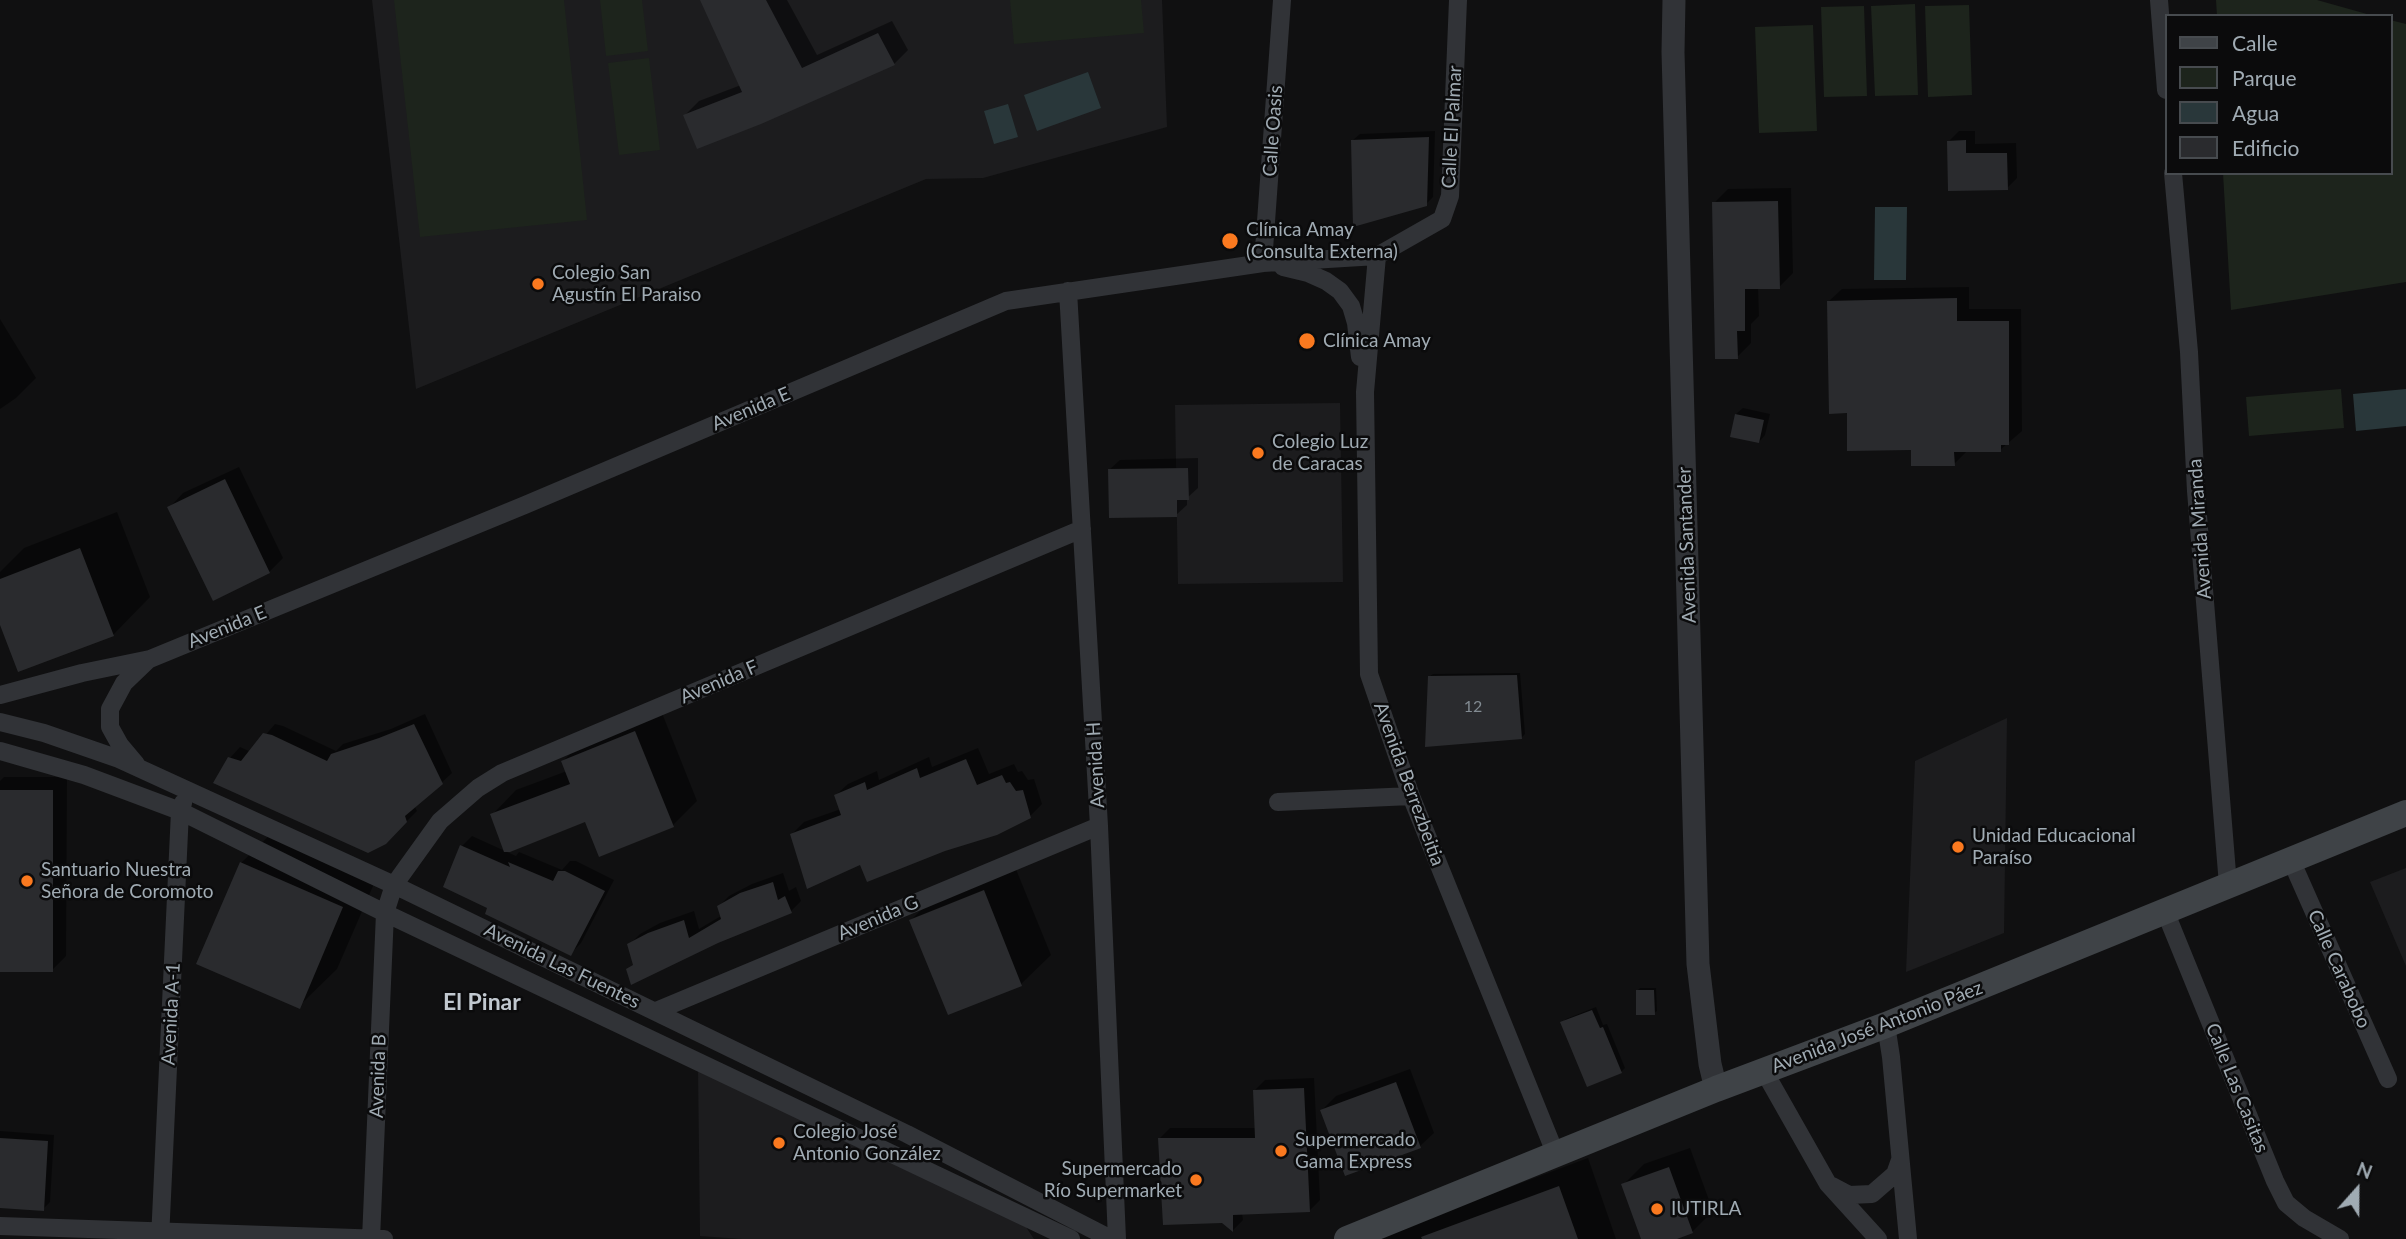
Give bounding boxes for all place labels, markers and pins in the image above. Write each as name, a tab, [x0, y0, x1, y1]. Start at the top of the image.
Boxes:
place label: Clínica Amay (Consulta Externa)	[1246, 219, 1398, 263]
marker: Clínica Amay (Consulta Externa)	[1220, 231, 1240, 251]
place label: Colegio San Agustín El Paraiso	[552, 262, 701, 306]
marker: Colegio San Agustín El Paraiso	[530, 276, 546, 292]
place label: Clínica Amay	[1323, 330, 1431, 352]
marker: Clínica Amay	[1297, 331, 1317, 351]
place label: Colegio Luz de Caracas	[1272, 431, 1368, 475]
marker: Colegio Luz de Caracas	[1250, 445, 1266, 461]
place label: Unidad Educacional Paraíso	[1972, 825, 2136, 869]
marker: Unidad Educacional Paraíso	[1950, 839, 1966, 855]
place label: Santuario Nuestra Señora de Coromoto	[41, 859, 214, 903]
marker: Santuario Nuestra Señora de Coromoto	[19, 873, 35, 889]
place label: Colegio José Antonio González	[793, 1121, 941, 1165]
place label: Supermercado Gama Express	[1295, 1129, 1415, 1173]
marker: Colegio José Antonio González	[771, 1135, 787, 1151]
marker: Supermercado Gama Express	[1273, 1143, 1289, 1159]
place label: Supermercado Río Supermarket	[1044, 1158, 1182, 1202]
marker: Supermercado Río Supermarket	[1188, 1172, 1204, 1188]
place label: IUTIRLA	[1671, 1198, 1741, 1220]
marker: IUTIRLA	[1649, 1201, 1665, 1217]

